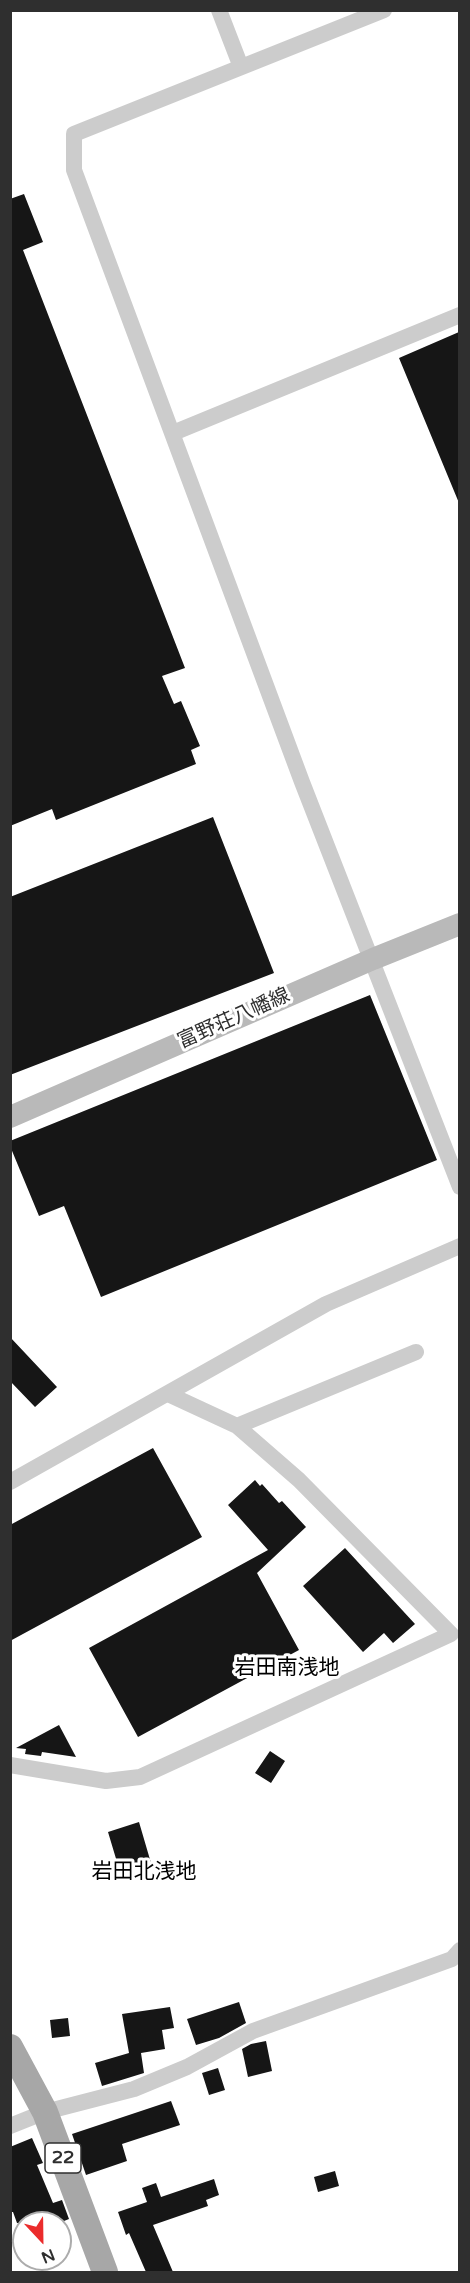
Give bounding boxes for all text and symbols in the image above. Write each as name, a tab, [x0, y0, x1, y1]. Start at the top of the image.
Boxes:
street label: 富野荘八幡線	[174, 984, 294, 1054]
district label: 岩田南浅地	[235, 1655, 339, 1681]
district label: 岩田北浅地	[92, 1859, 196, 1885]
road number: 22	[45, 2143, 81, 2173]
north arrow	[12, 2211, 72, 2271]
text: N	[38, 2244, 58, 2268]

